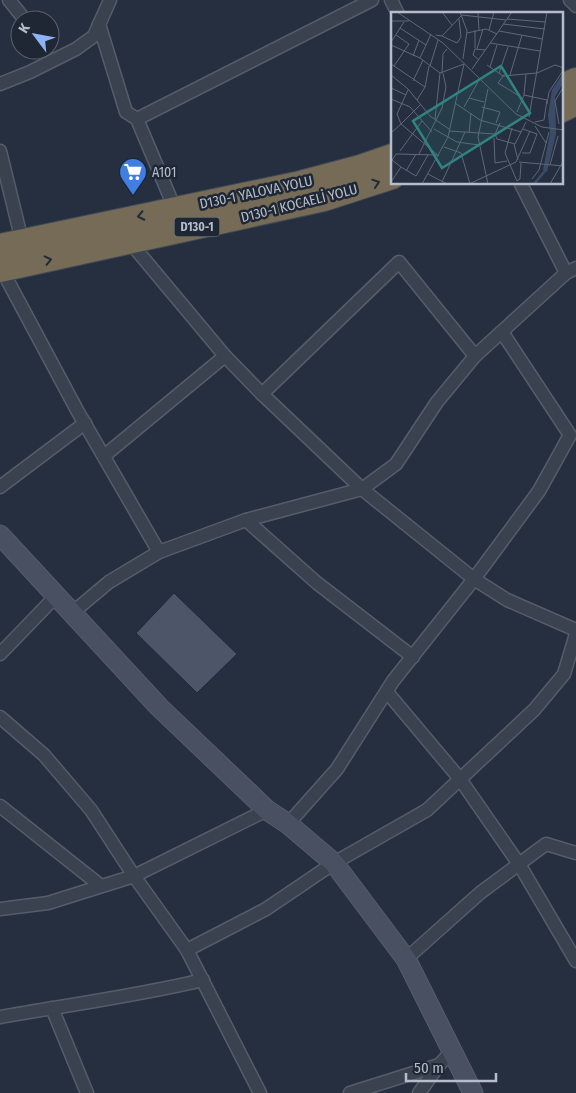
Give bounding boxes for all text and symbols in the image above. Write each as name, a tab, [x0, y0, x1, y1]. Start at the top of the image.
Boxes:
north arrow	[10, 10, 60, 60]
inset map	[391, 12, 564, 185]
text: K	[15, 20, 34, 36]
supermarket icon: A101	[118, 157, 148, 196]
place label: A101	[152, 164, 177, 181]
street label: D130-1 YALOVA YOLU	[198, 172, 314, 213]
one-way arrow	[371, 178, 380, 188]
street label: D130-1 KOCAELİ YOLU	[239, 181, 359, 226]
one-way arrow	[137, 211, 146, 221]
road number: D130-1	[174, 218, 220, 236]
one-way arrow	[43, 255, 52, 266]
scale bar	[406, 1050, 496, 1082]
text: 50 m	[414, 1059, 444, 1077]

